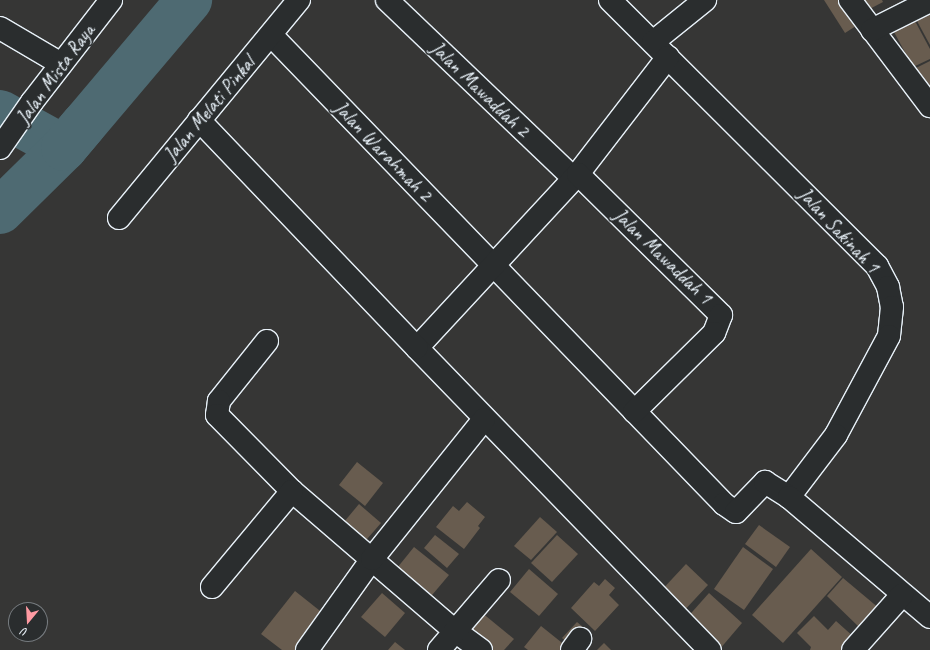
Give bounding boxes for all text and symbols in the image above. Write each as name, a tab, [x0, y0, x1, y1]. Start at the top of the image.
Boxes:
street label: Jalan Mista Raya	[11, 19, 99, 129]
street label: Jalan Mawaddah 2	[426, 36, 534, 142]
street label: Jalan Melati Pinkal	[159, 52, 259, 166]
street label: Jalan Warahmah 2	[329, 96, 437, 206]
street label: Jalan Sakinah 1	[793, 182, 885, 278]
street label: Jalan Mawaddah 1	[609, 203, 717, 309]
north arrow	[8, 602, 48, 642]
text: U	[20, 625, 29, 640]

